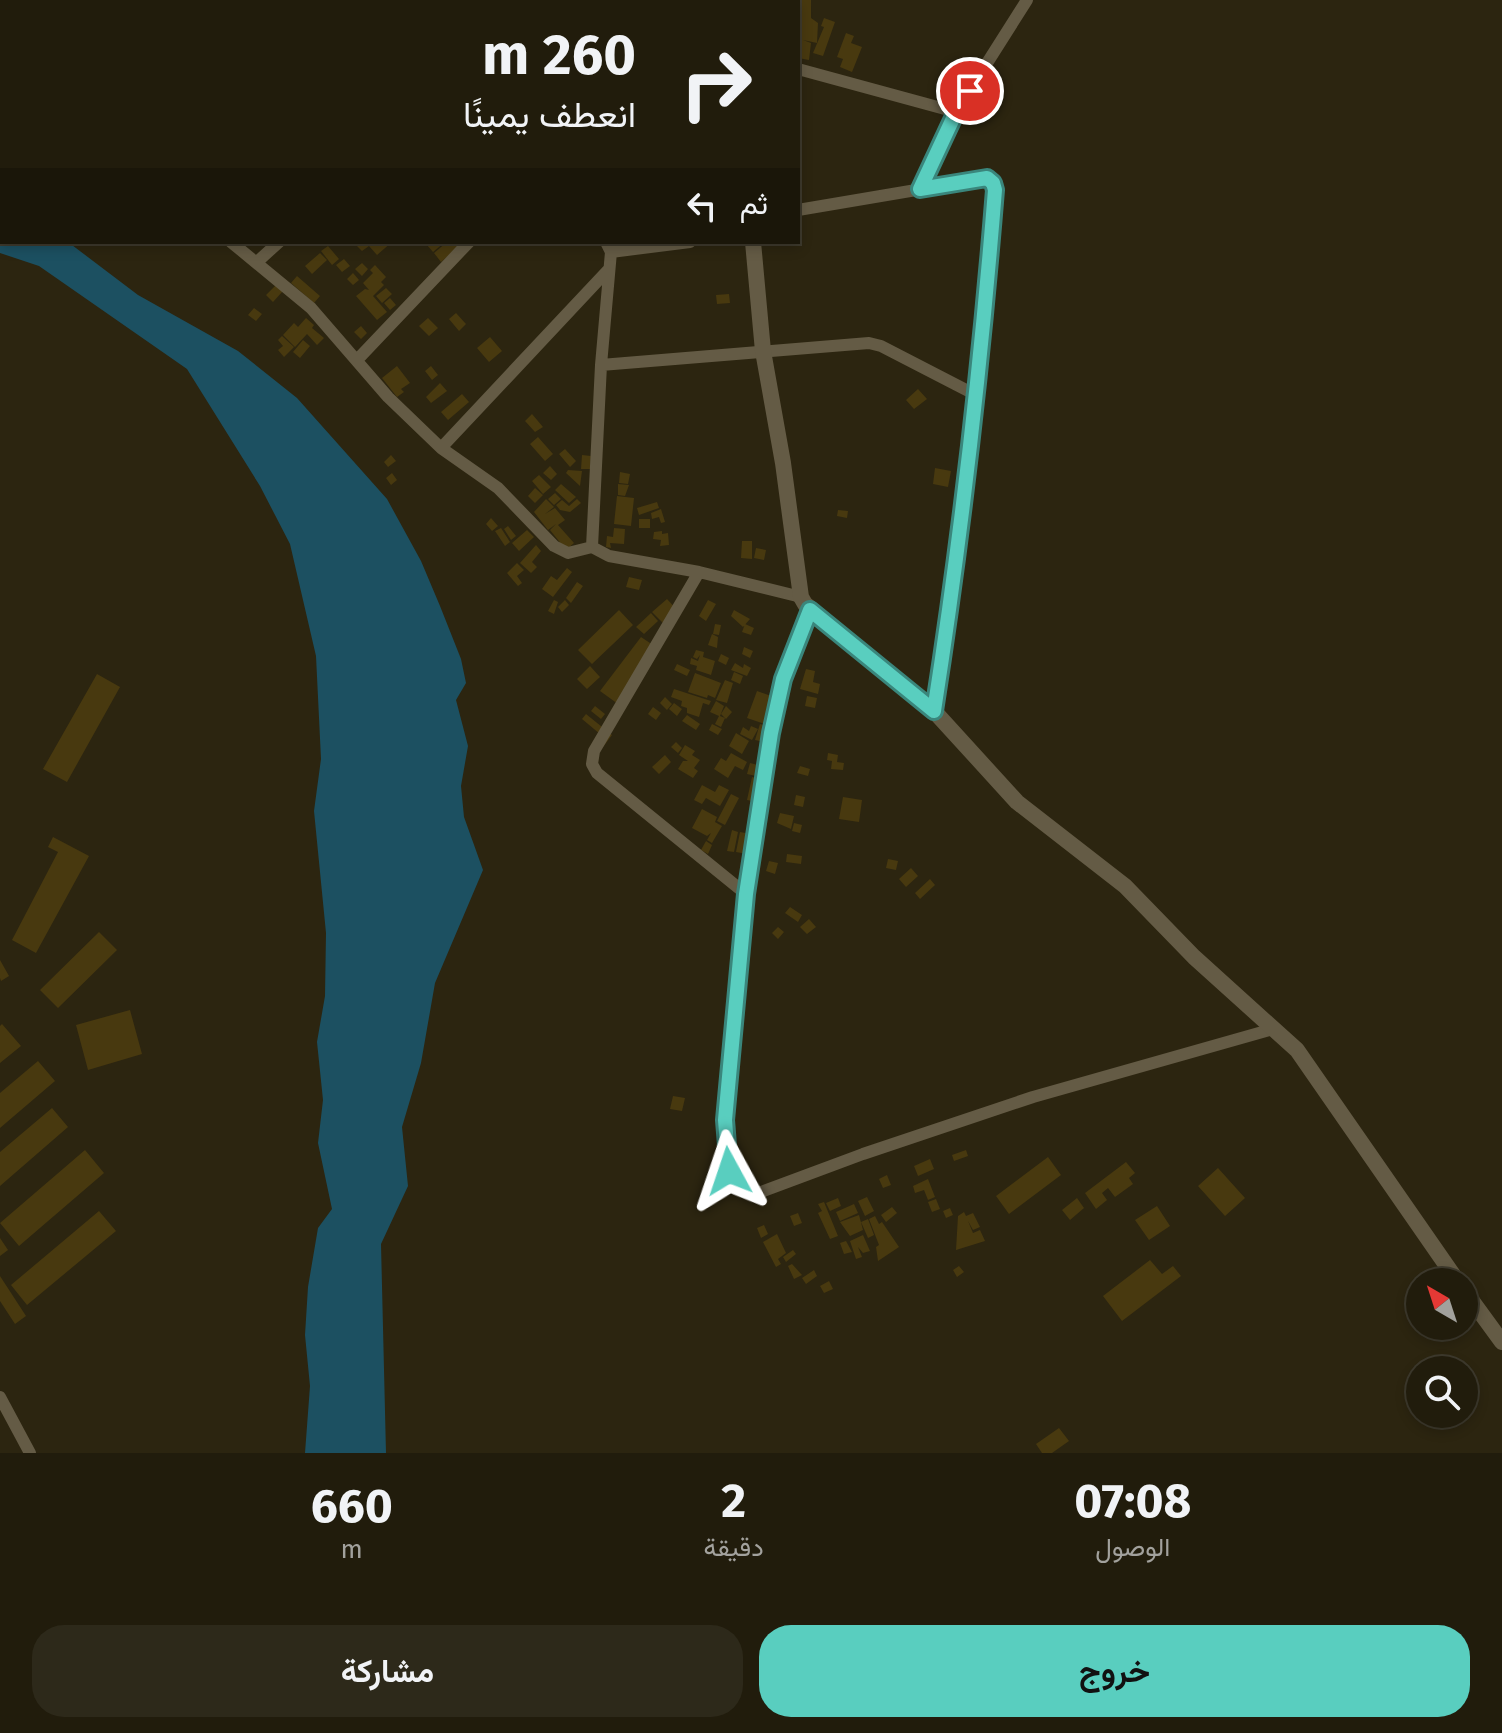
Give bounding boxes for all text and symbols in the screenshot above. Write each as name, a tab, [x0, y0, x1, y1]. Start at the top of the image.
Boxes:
text: 260 m	[482, 22, 636, 89]
icon: right	[664, 32, 768, 136]
pin	[936, 57, 1004, 125]
icon: arrive	[948, 69, 992, 113]
text: انعطف يمينًا	[463, 93, 636, 137]
icon: left	[680, 184, 724, 228]
text: ثم	[740, 186, 768, 222]
position arrow	[687, 1129, 771, 1213]
north arrow	[1406, 1268, 1478, 1340]
map controls	[1406, 1268, 1478, 1428]
button: search	[1406, 1356, 1478, 1428]
text: 2	[721, 1472, 746, 1530]
text: 07:08	[1074, 1472, 1191, 1530]
text: 660	[311, 1477, 393, 1535]
text: دقيقة	[703, 1532, 764, 1563]
text: الوصول	[1095, 1532, 1170, 1563]
text: m	[341, 1534, 363, 1565]
button: مشاركة	[32, 1625, 743, 1717]
button: خروج	[759, 1625, 1470, 1717]

